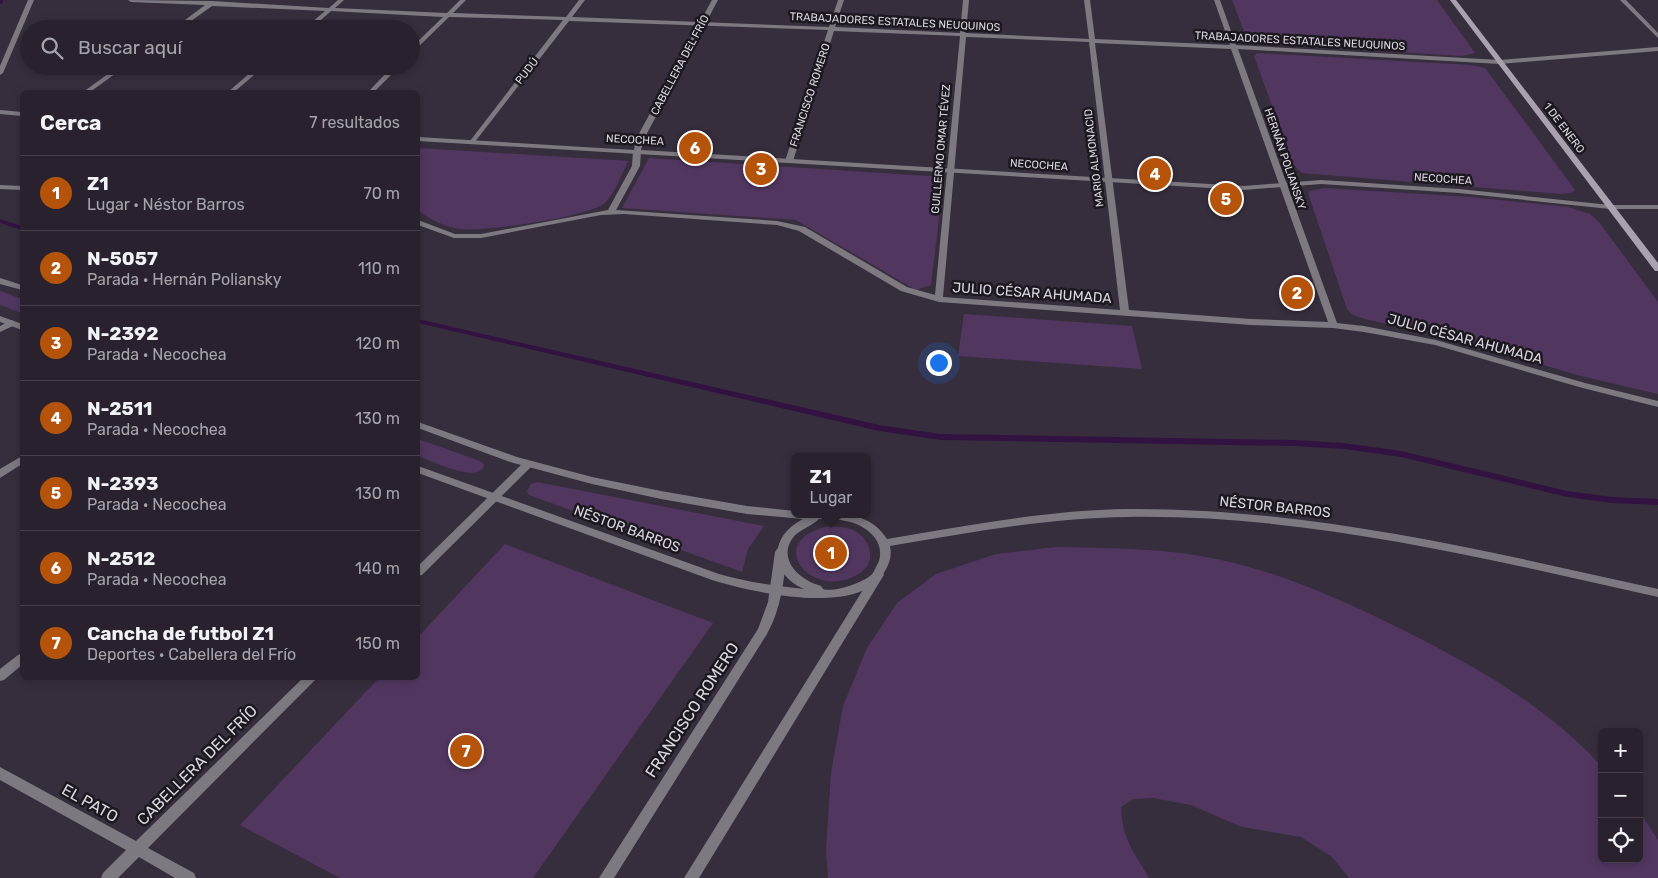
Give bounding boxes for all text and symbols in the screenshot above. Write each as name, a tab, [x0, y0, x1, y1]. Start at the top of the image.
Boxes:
street label: TRABAJADORES ESTATALES NEUQUINOS	[789, 10, 1001, 34]
street label: CABELLERA DEL FRÍO	[648, 13, 712, 117]
search box	[20, 20, 420, 75]
street label: TRABAJADORES ESTATALES NEUQUINOS	[1194, 29, 1406, 53]
icon: search	[38, 34, 66, 62]
text: Buscar aquí	[78, 36, 182, 59]
street label: FRANCISCO ROMERO	[787, 42, 833, 148]
street label: PUDÚ	[513, 55, 541, 87]
street label: GUILLERMO OMAR TÉVEZ	[929, 83, 953, 214]
street label: 1 DE ENERO	[1541, 100, 1587, 156]
street label: HERNÁN POLIANSKY	[1262, 107, 1308, 211]
street label: MARIO ALMONACID	[1082, 108, 1106, 208]
text: Cerca	[40, 110, 101, 135]
text: 7 resultados	[309, 113, 400, 132]
pin: 6	[679, 129, 711, 167]
street label: NECOCHEA	[606, 132, 665, 148]
pin: 3	[745, 150, 777, 188]
pin: 4	[1139, 155, 1171, 193]
street label: NECOCHEA	[1010, 156, 1069, 174]
street label: NECOCHEA	[1414, 170, 1473, 188]
text: Z1	[87, 172, 109, 195]
pin: 5	[1210, 180, 1242, 218]
text: 1	[52, 184, 60, 203]
text: 70 m	[363, 184, 400, 203]
text: Lugar · Néstor Barros	[87, 195, 245, 214]
text: N-5057	[87, 247, 158, 270]
text: 2	[51, 259, 61, 278]
text: 110 m	[358, 259, 400, 278]
text: Parada · Hernán Poliansky	[87, 270, 282, 289]
pin: 2	[1281, 274, 1313, 312]
street label: JULIO CÉSAR AHUMADA	[952, 278, 1113, 307]
street label: JULIO CÉSAR AHUMADA	[1386, 309, 1545, 368]
text: N-2392	[87, 322, 159, 345]
text: 3	[51, 334, 61, 353]
text: 120 m	[355, 334, 400, 353]
text: Parada · Necochea	[87, 345, 227, 364]
your location	[926, 350, 952, 376]
text: N-2511	[87, 397, 153, 420]
text: 4	[51, 409, 61, 428]
text: 130 m	[355, 409, 400, 428]
text: Parada · Necochea	[87, 420, 227, 439]
popup	[791, 453, 871, 518]
text: Z1	[810, 465, 831, 488]
text: N-2393	[87, 472, 159, 495]
text: 5	[51, 484, 61, 503]
text: 130 m	[355, 484, 400, 503]
text: Lugar	[810, 488, 852, 507]
street label: NÉSTOR BARROS	[1218, 492, 1332, 521]
text: Parada · Necochea	[87, 495, 227, 514]
street label: NÉSTOR BARROS	[572, 501, 683, 556]
pin: 1	[815, 534, 847, 572]
text: N-2512	[87, 547, 155, 570]
text: 6	[51, 559, 61, 578]
text: 140 m	[355, 559, 400, 578]
text: Parada · Necochea	[87, 570, 227, 589]
text: Cancha de futbol Z1	[87, 622, 274, 645]
text: 7	[51, 634, 61, 653]
text: 150 m	[355, 634, 400, 653]
street label: FRANCISCO ROMERO	[641, 639, 743, 781]
text: Deportes · Cabellera del Frío	[87, 645, 296, 664]
street label: CABELLERA DEL FRÍO	[133, 701, 261, 829]
map controls	[1598, 728, 1643, 863]
button: +	[1598, 728, 1643, 773]
pin: 7	[450, 732, 482, 770]
button: −	[1598, 773, 1643, 818]
street label: EL PATO	[59, 780, 121, 826]
button: locate	[1598, 818, 1643, 863]

